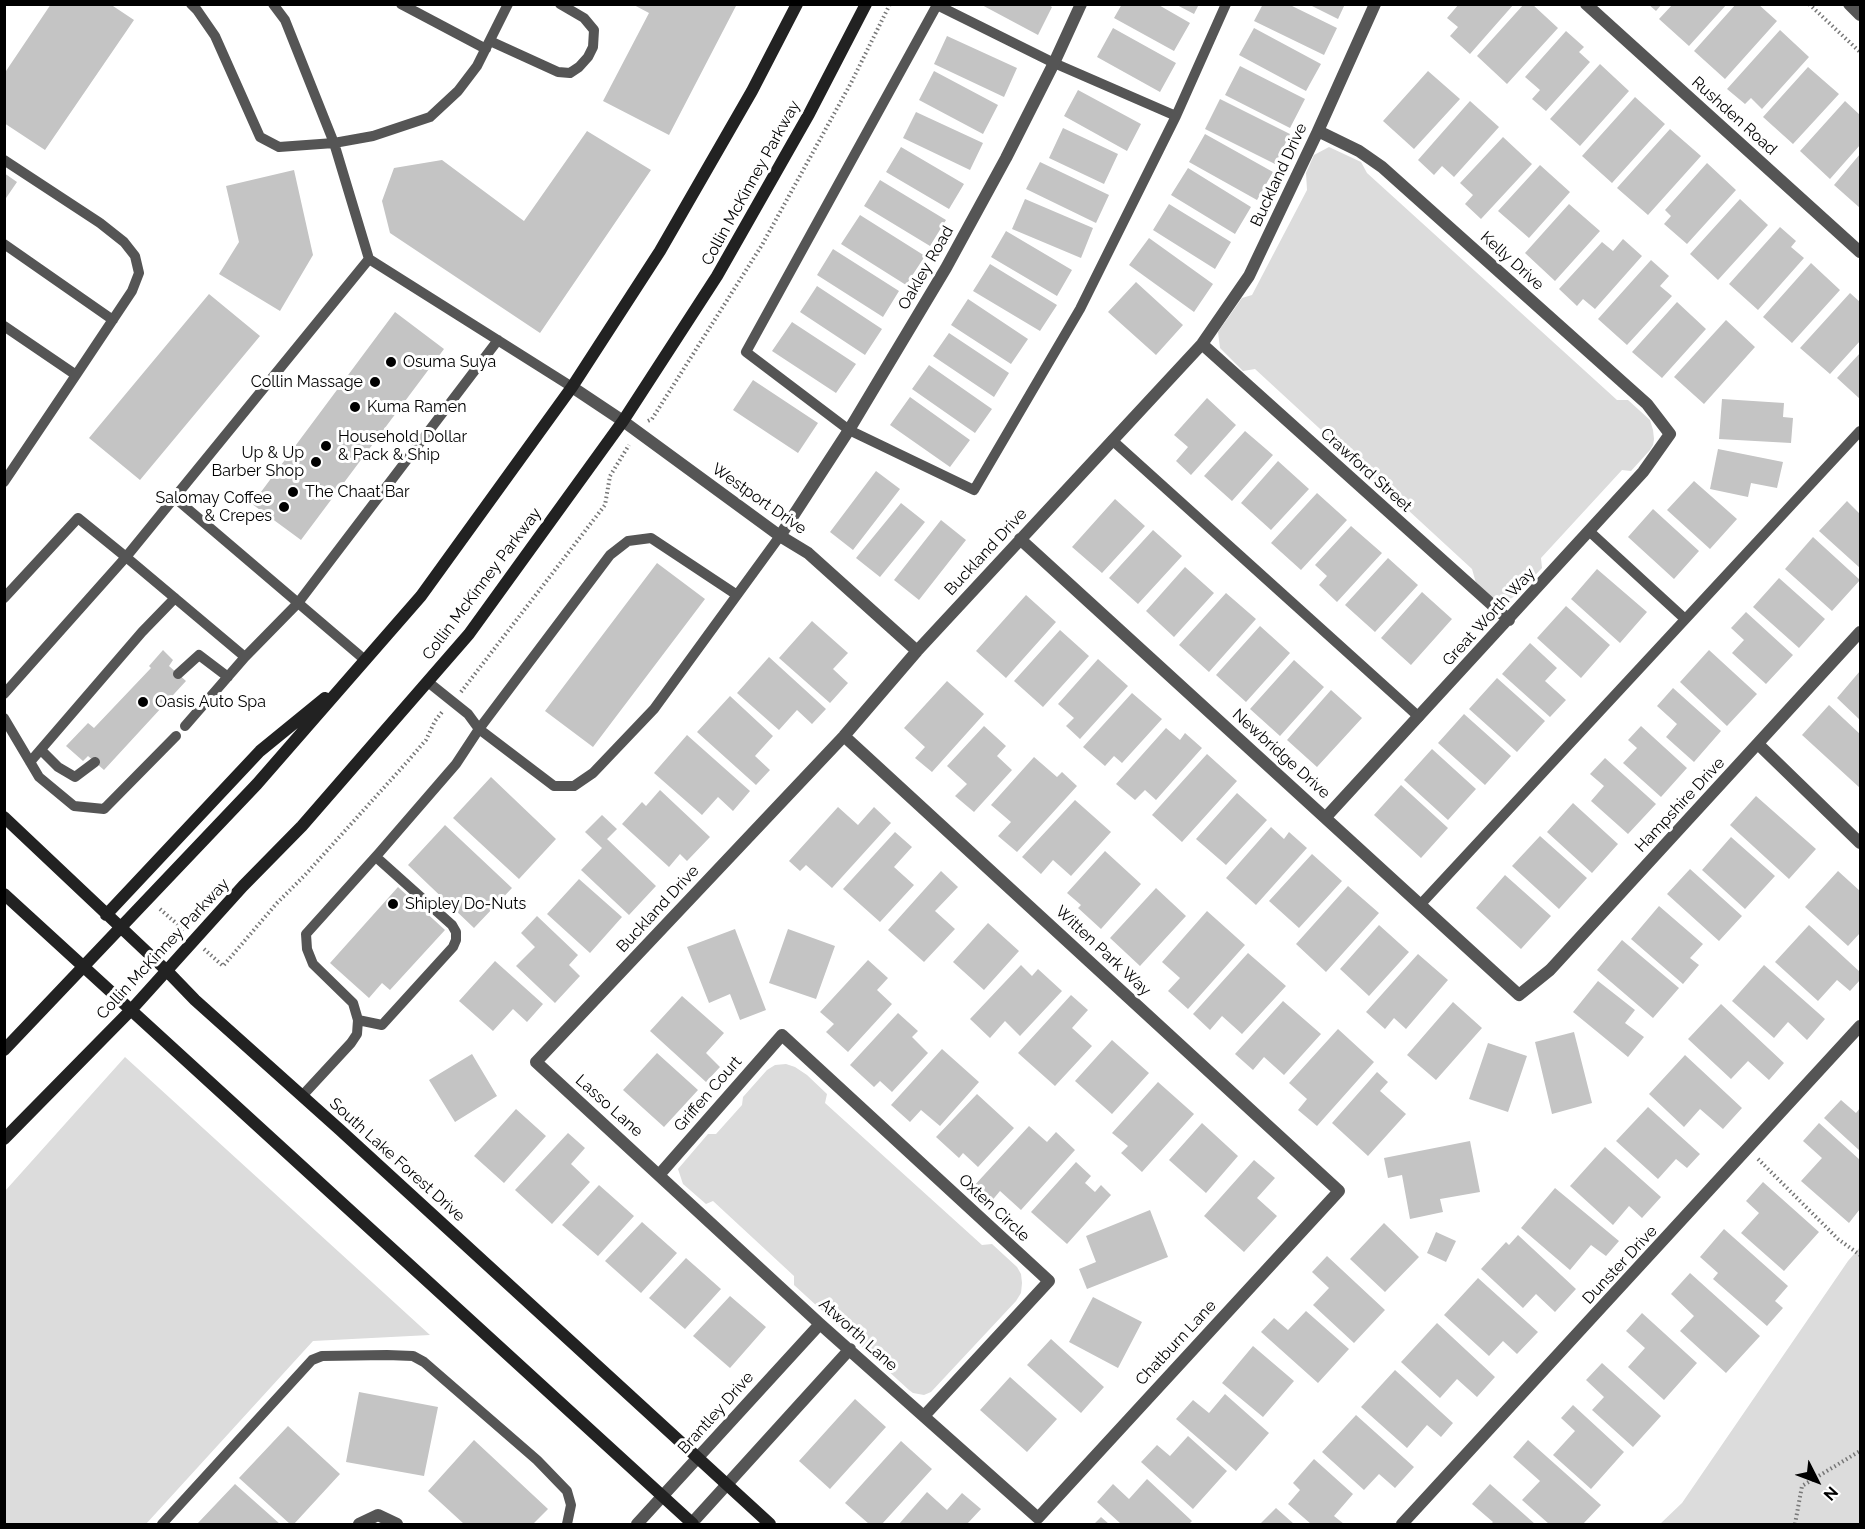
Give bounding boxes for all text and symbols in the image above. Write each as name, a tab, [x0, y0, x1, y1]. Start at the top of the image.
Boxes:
street label: Rushden Road	[1687, 73, 1781, 159]
street label: Collin McKinney Parkway	[698, 97, 804, 269]
street label: Buckland Drive	[1247, 120, 1311, 230]
street label: Oakley Road	[894, 223, 958, 313]
street label: Kelly Drive	[1476, 228, 1548, 294]
place label: Osuma Suya	[403, 352, 496, 372]
marker: Osuma Suya	[384, 355, 398, 369]
place label: Collin Massage	[251, 372, 363, 392]
marker: Collin Massage	[368, 375, 382, 389]
place label: Kuma Ramen	[367, 397, 466, 417]
marker: Kuma Ramen	[348, 400, 362, 414]
street label: Crawford Street	[1316, 424, 1416, 516]
place label: Household Dollar & Pack & Ship	[338, 427, 467, 465]
marker: Household Dollar & Pack & Ship	[319, 439, 333, 453]
place label: Up & Up Barber Shop	[212, 443, 304, 481]
marker: Up & Up Barber Shop	[309, 455, 323, 469]
street label: Westport Drive	[708, 459, 810, 539]
place label: The Chaat Bar	[305, 482, 410, 502]
marker: The Chaat Bar	[286, 485, 300, 499]
place label: Salomay Coffee & Crepes	[156, 488, 272, 526]
marker: Salomay Coffee & Crepes	[277, 500, 291, 514]
street label: Collin McKinney Parkway	[418, 504, 546, 664]
street label: Buckland Drive	[941, 504, 1031, 600]
street label: Great Worth Way	[1439, 564, 1539, 670]
place label: Oasis Auto Spa	[155, 692, 266, 712]
marker: Oasis Auto Spa	[136, 695, 150, 709]
street label: Newbridge Drive	[1228, 705, 1334, 803]
street label: Hampshire Drive	[1631, 754, 1729, 856]
street label: Buckland Drive	[613, 861, 703, 957]
street label: Collin McKinney Parkway	[93, 875, 233, 1023]
place label: Shipley Do-Nuts	[405, 894, 526, 914]
marker: Shipley Do-Nuts	[386, 897, 400, 911]
street label: Witten Park Way	[1051, 902, 1155, 1000]
street label: Griffen Court	[670, 1052, 746, 1136]
street label: Lasso Lane	[571, 1071, 647, 1141]
street label: South Lake Forest Drive	[325, 1094, 469, 1226]
street label: Oxten Circle	[954, 1170, 1034, 1246]
street label: Dunster Drive	[1579, 1222, 1661, 1308]
street label: Atworth Lane	[815, 1295, 901, 1375]
street label: Chatburn Lane	[1132, 1296, 1220, 1390]
street label: Brantley Drive	[674, 1368, 758, 1458]
north arrow	[1787, 1451, 1847, 1511]
text: N	[1820, 1482, 1842, 1504]

